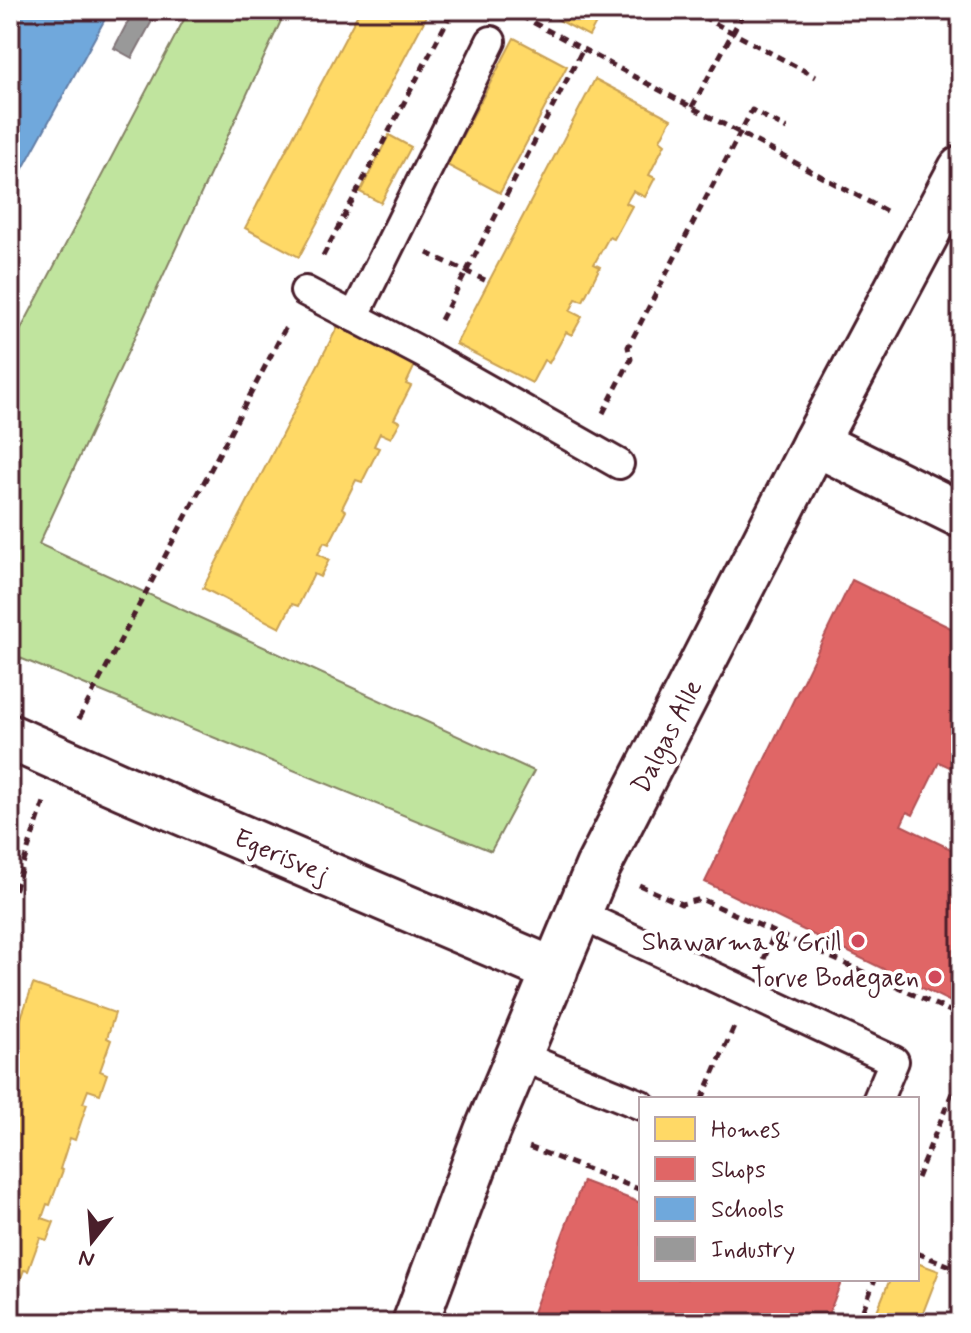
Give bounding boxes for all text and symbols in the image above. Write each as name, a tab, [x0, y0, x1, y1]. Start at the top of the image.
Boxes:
street label: Dalgas Alle	[625, 674, 713, 801]
street label: Egerisvej	[229, 822, 334, 892]
place label: Shawarma & Grill	[642, 926, 842, 960]
marker: Shawarma & Grill	[849, 932, 867, 950]
place label: Torve Bodegaen	[751, 962, 919, 998]
marker: Torve Bodegaen	[926, 968, 944, 986]
legend	[639, 1097, 919, 1281]
text: Homes	[711, 1115, 780, 1146]
text: Shops	[711, 1155, 766, 1186]
text: Schools	[711, 1195, 784, 1226]
north arrow	[52, 1201, 132, 1281]
text: Industry	[711, 1235, 795, 1266]
text: N	[76, 1243, 98, 1274]

